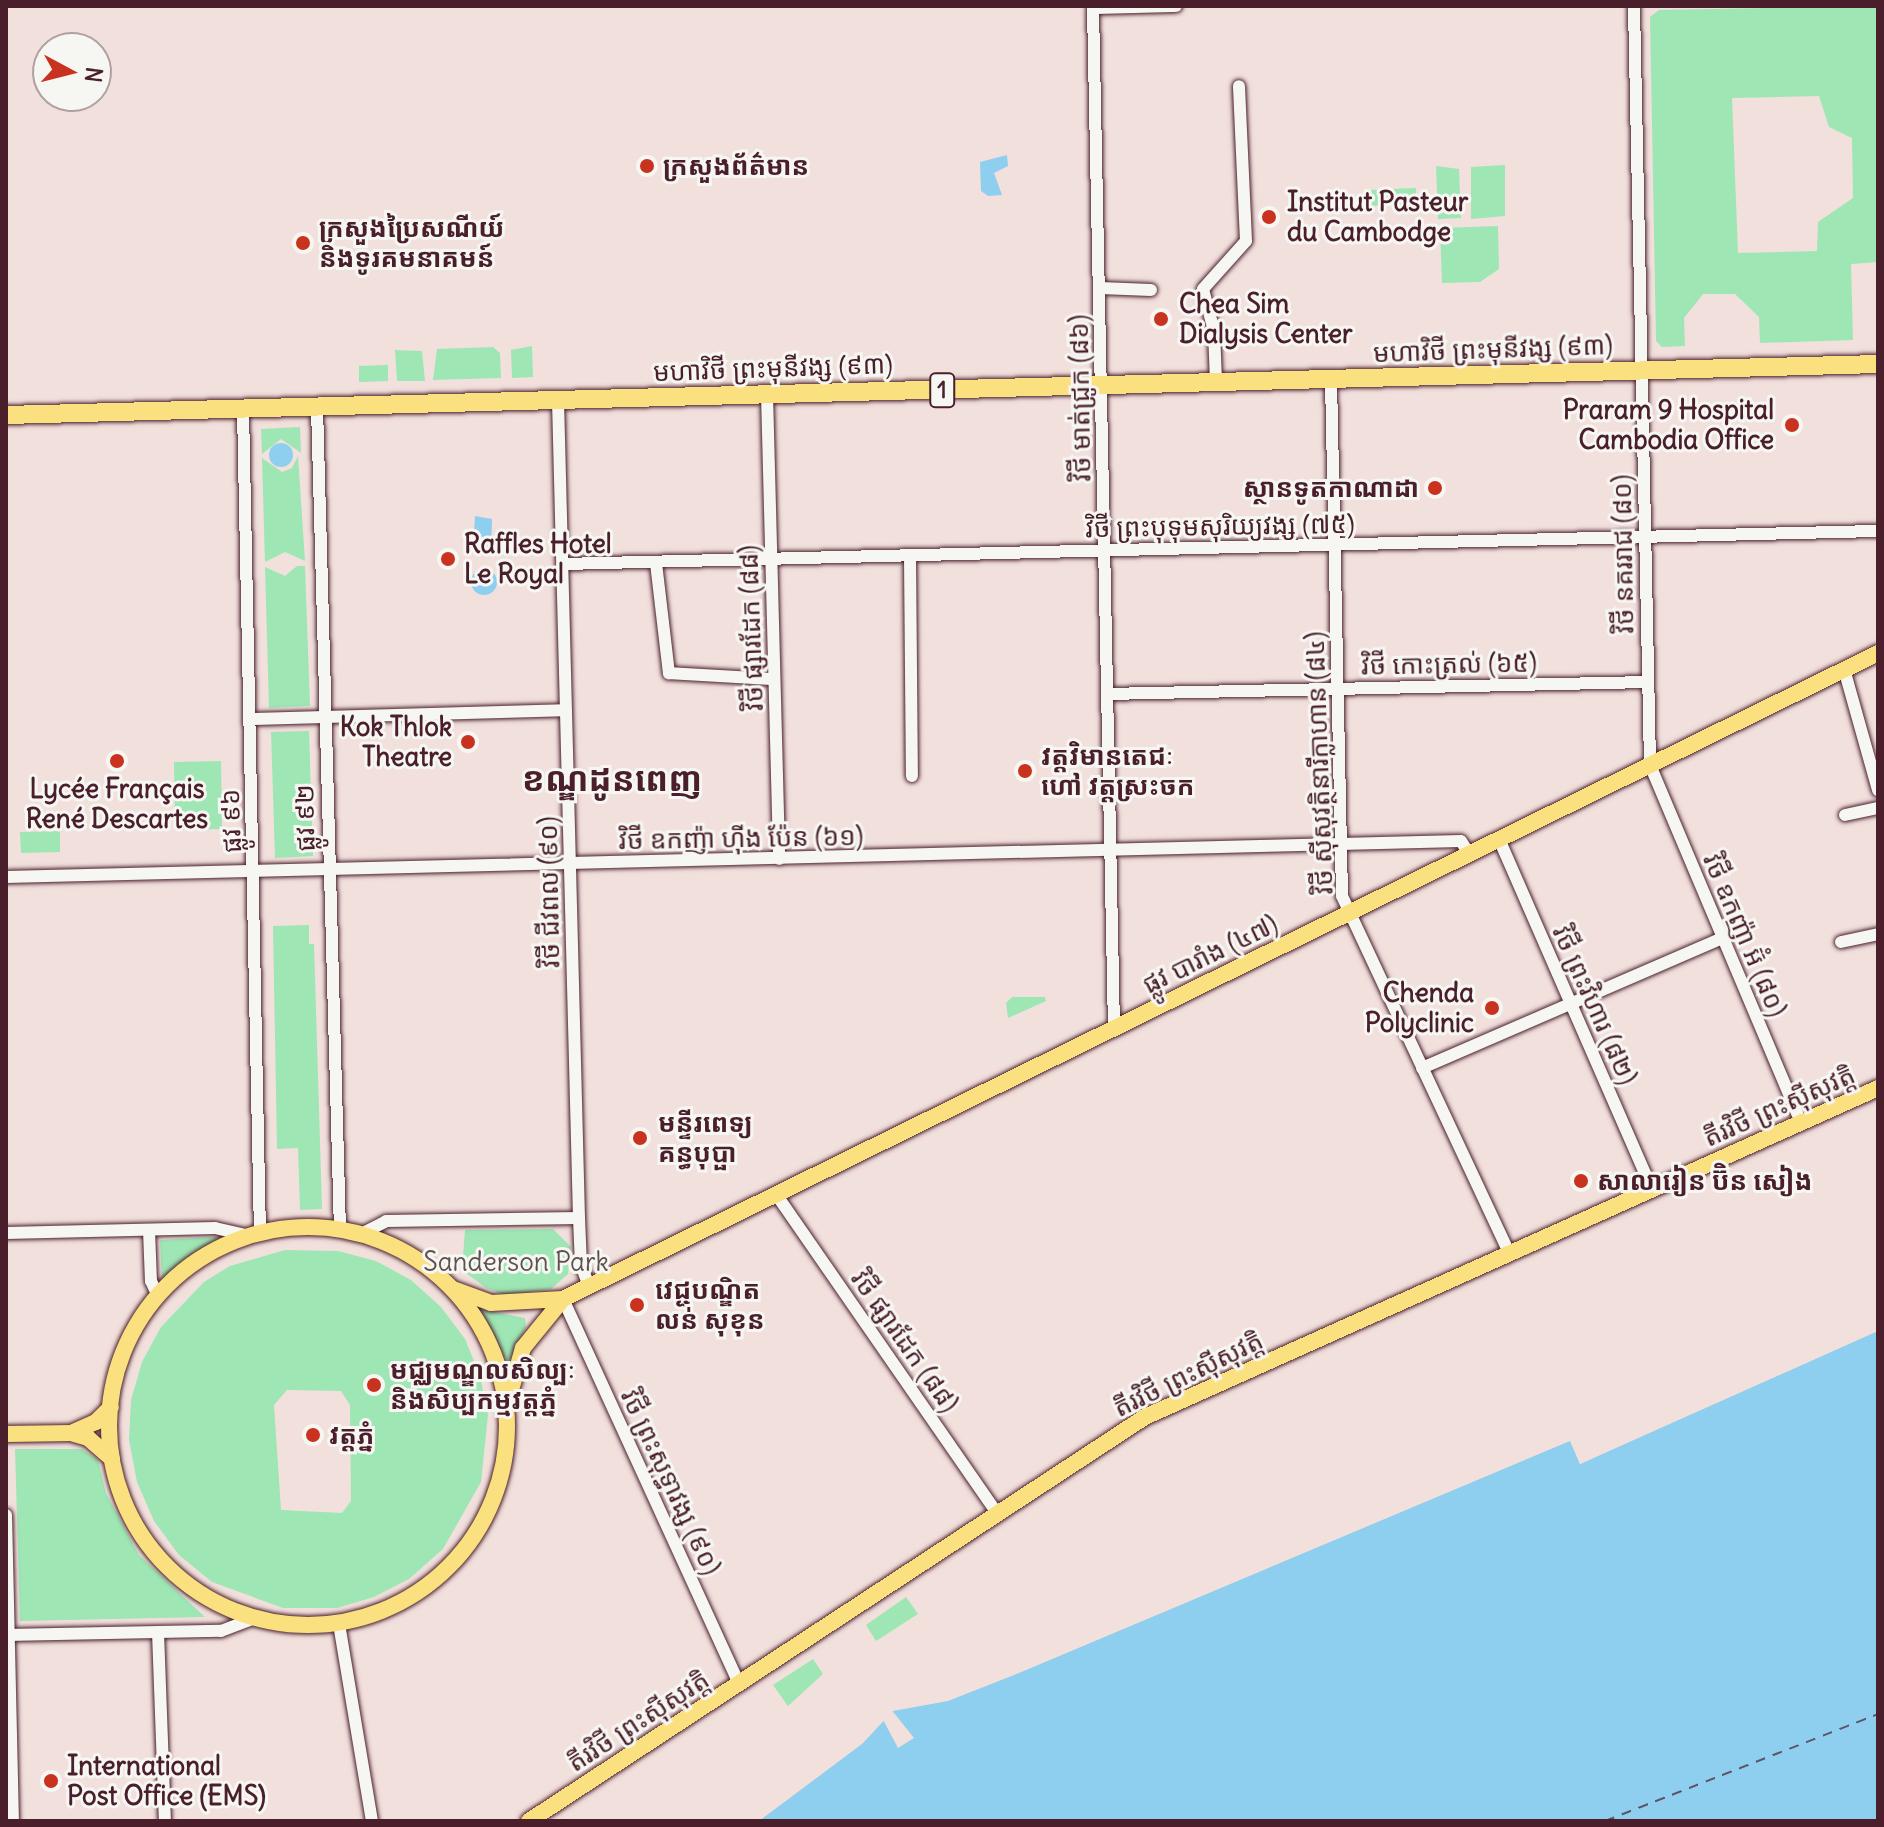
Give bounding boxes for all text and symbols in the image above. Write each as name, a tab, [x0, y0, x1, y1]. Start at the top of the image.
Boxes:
north arrow	[32, 32, 112, 112]
text: N	[79, 65, 109, 84]
place label: ក្រសួងព័ត៌មាន	[663, 150, 809, 182]
marker: ក្រសួងព័ត៌មាន	[638, 157, 656, 175]
place label: Institut Pasteur du Cambodge	[1287, 186, 1468, 248]
marker: Institut Pasteur du Cambodge	[1258, 206, 1280, 228]
place label: ក្រសួងប្រៃសណីយ៍ និងទូរគមនាគមន៍	[319, 212, 504, 274]
marker: ក្រសួងប្រៃសណីយ៍ និងទូរគមនាគមន៍	[294, 234, 312, 252]
place label: Chea Sim Dialysis Center	[1179, 288, 1353, 350]
marker: Chea Sim Dialysis Center	[1150, 308, 1172, 330]
street label: វិថី មាត់ជ្រូក (៨៦)	[1063, 314, 1097, 482]
street label: មហាវិថី ព្រះមុនីវង្ស (៩៣)	[1373, 329, 1613, 369]
street label: មហាវិថី ព្រះមុនីវង្ស (៩៣)	[653, 348, 893, 388]
road number: 1	[928, 370, 956, 410]
place label: Praram 9 Hospital Cambodia Office	[1563, 394, 1774, 456]
marker: Praram 9 Hospital Cambodia Office	[1781, 414, 1803, 436]
place label: ស្ថានទូតកាណាដា	[1243, 472, 1419, 504]
street label: វិថី នគររាជ (៨០)	[1606, 474, 1640, 634]
marker: ស្ថានទូតកាណាដា	[1426, 479, 1444, 497]
street label: វិថី ព្រះបុទុមសុរិយ្យវង្ស (៧៥)	[1085, 508, 1355, 544]
place label: Raffles Hotel Le Royal	[464, 528, 612, 590]
street label: វិថី ផ្សារដែក (៨៨)	[733, 545, 769, 711]
marker: Raffles Hotel Le Royal	[439, 550, 457, 568]
street label: វិថី ស៊ីសុវត្ថិនារីក្លាហាន (៨៤)	[1299, 631, 1339, 895]
street label: វិថី កោះត្រល់ (៦៥)	[1361, 647, 1537, 681]
place label: Kok Thlok Theatre	[340, 711, 452, 772]
marker: Kok Thlok Theatre	[459, 733, 477, 751]
place label: វត្តវិមានតេជៈ ហៅ វត្តស្រះចក	[1041, 740, 1194, 802]
marker: Lycée Français René Descartes	[108, 752, 126, 770]
district label: ខណ្ឌដូនពេញ	[522, 759, 702, 799]
marker: វត្តវិមានតេជៈ ហៅ វត្តស្រះចក	[1016, 762, 1034, 780]
place label: Lycée Français René Descartes	[26, 773, 208, 834]
street label: ផ្លូវ ៩២	[289, 784, 321, 852]
street label: ផ្លូវ ៩៦	[214, 788, 248, 854]
street label: វិថី ជីវពល (៩០)	[532, 816, 566, 968]
street label: វិថី ឧកញ៉ា ហ៊ីង ប៉ែន (៦១)	[618, 820, 864, 856]
street label: វិថី ឧកញ៉ា អ៊ំ (៨០)	[1697, 849, 1793, 1021]
street label: ផ្លូវ បារាំង (៤៧)	[1137, 908, 1283, 1000]
street label: វិថី ព្រះវិហារ (៨២)	[1546, 921, 1644, 1089]
place label: Chenda Polyclinic	[1365, 977, 1474, 1038]
marker: Chenda Polyclinic	[1481, 997, 1503, 1019]
street label: តីរវិថី ព្រះស៊ីសុវត្តិ	[1698, 1059, 1860, 1153]
place label: មន្ទីរពេទ្យ គន្ធបុប្ផា	[658, 1107, 753, 1168]
marker: មន្ទីរពេទ្យ គន្ធបុប្ផា	[629, 1127, 651, 1149]
place label: សាលារៀន ប៊ិន សៀង	[1597, 1165, 1812, 1197]
marker: សាលារៀន ប៊ិន សៀង	[1572, 1172, 1590, 1190]
park label: Sanderson Park	[423, 1246, 609, 1278]
street label: វិថី ផ្សារដែក (៨៨)	[845, 1264, 965, 1418]
place label: វេជ្ជបណ្ឌិត លន់ សុខុន	[655, 1274, 765, 1336]
marker: វេជ្ជបណ្ឌិត លន់ សុខុន	[626, 1294, 648, 1316]
street label: តីរវិថី ព្រះស៊ីសុវត្តិ	[1108, 1324, 1268, 1424]
place label: មជ្ឈមណ្ឌលសិល្បៈ និងសិប្បកម្មវត្តភ្នំ	[390, 1354, 575, 1416]
marker: មជ្ឈមណ្ឌលសិល្បៈ និងសិប្បកម្មវត្តភ្នំ	[365, 1376, 383, 1394]
street label: វិថី ព្រះសុទ្ធាវង្ស (៩០)	[614, 1384, 728, 1580]
place label: វត្ដភ្នំ	[329, 1419, 374, 1451]
marker: វត្ដភ្នំ	[304, 1426, 322, 1444]
street label: តីរវិថី ព្រះស៊ីសុវត្តិ	[561, 1664, 715, 1778]
place label: International Post Office (EMS)	[67, 1750, 266, 1812]
marker: International Post Office (EMS)	[42, 1772, 60, 1790]

